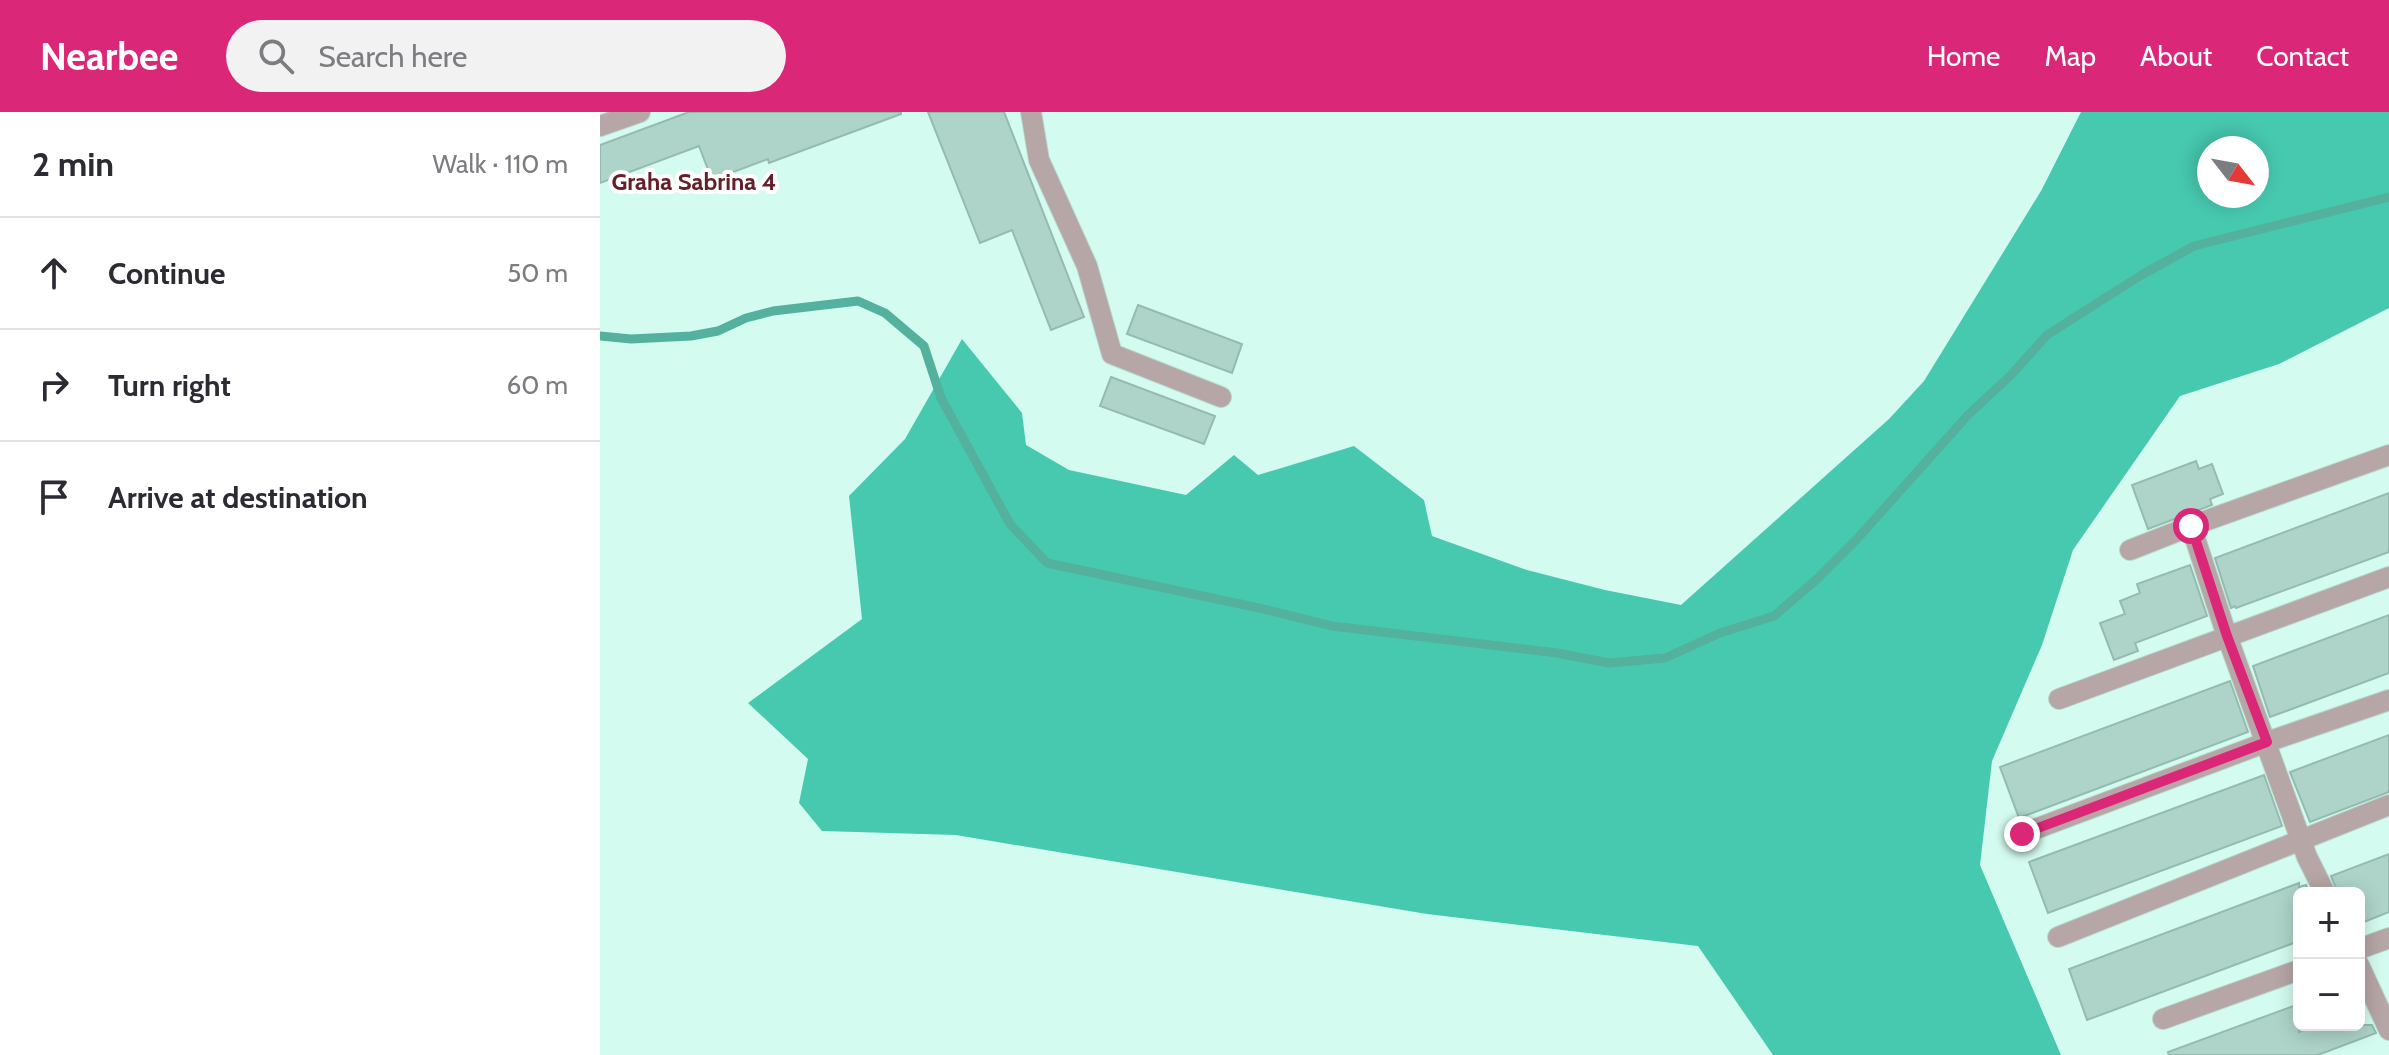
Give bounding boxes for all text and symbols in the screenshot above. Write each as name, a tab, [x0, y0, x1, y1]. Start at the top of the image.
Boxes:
search box	[226, 20, 786, 92]
text: Nearbee	[40, 33, 178, 80]
icon: search	[254, 34, 298, 78]
text: Search here	[318, 38, 467, 75]
text: Home	[1927, 39, 2000, 73]
text: Map	[2044, 39, 2096, 73]
text: About	[2140, 39, 2212, 73]
text: Contact	[2256, 39, 2349, 73]
north arrow	[2197, 136, 2269, 208]
text: 2 min	[32, 143, 114, 185]
text: Walk · 110 m	[433, 148, 568, 180]
district label: Graha Sabrina 4	[612, 167, 776, 196]
icon: ahead	[32, 251, 76, 295]
text: Continue	[108, 255, 225, 292]
text: 50 m	[507, 257, 568, 289]
icon: right	[32, 363, 76, 407]
text: Turn right	[108, 367, 231, 404]
text: 60 m	[506, 369, 568, 401]
icon: arrive	[32, 475, 76, 519]
text: Arrive at destination	[108, 479, 368, 516]
route start	[2173, 508, 2209, 544]
route end	[2004, 816, 2040, 852]
map controls	[2293, 887, 2365, 1031]
button: +	[2293, 887, 2365, 959]
button: −	[2293, 959, 2365, 1031]

